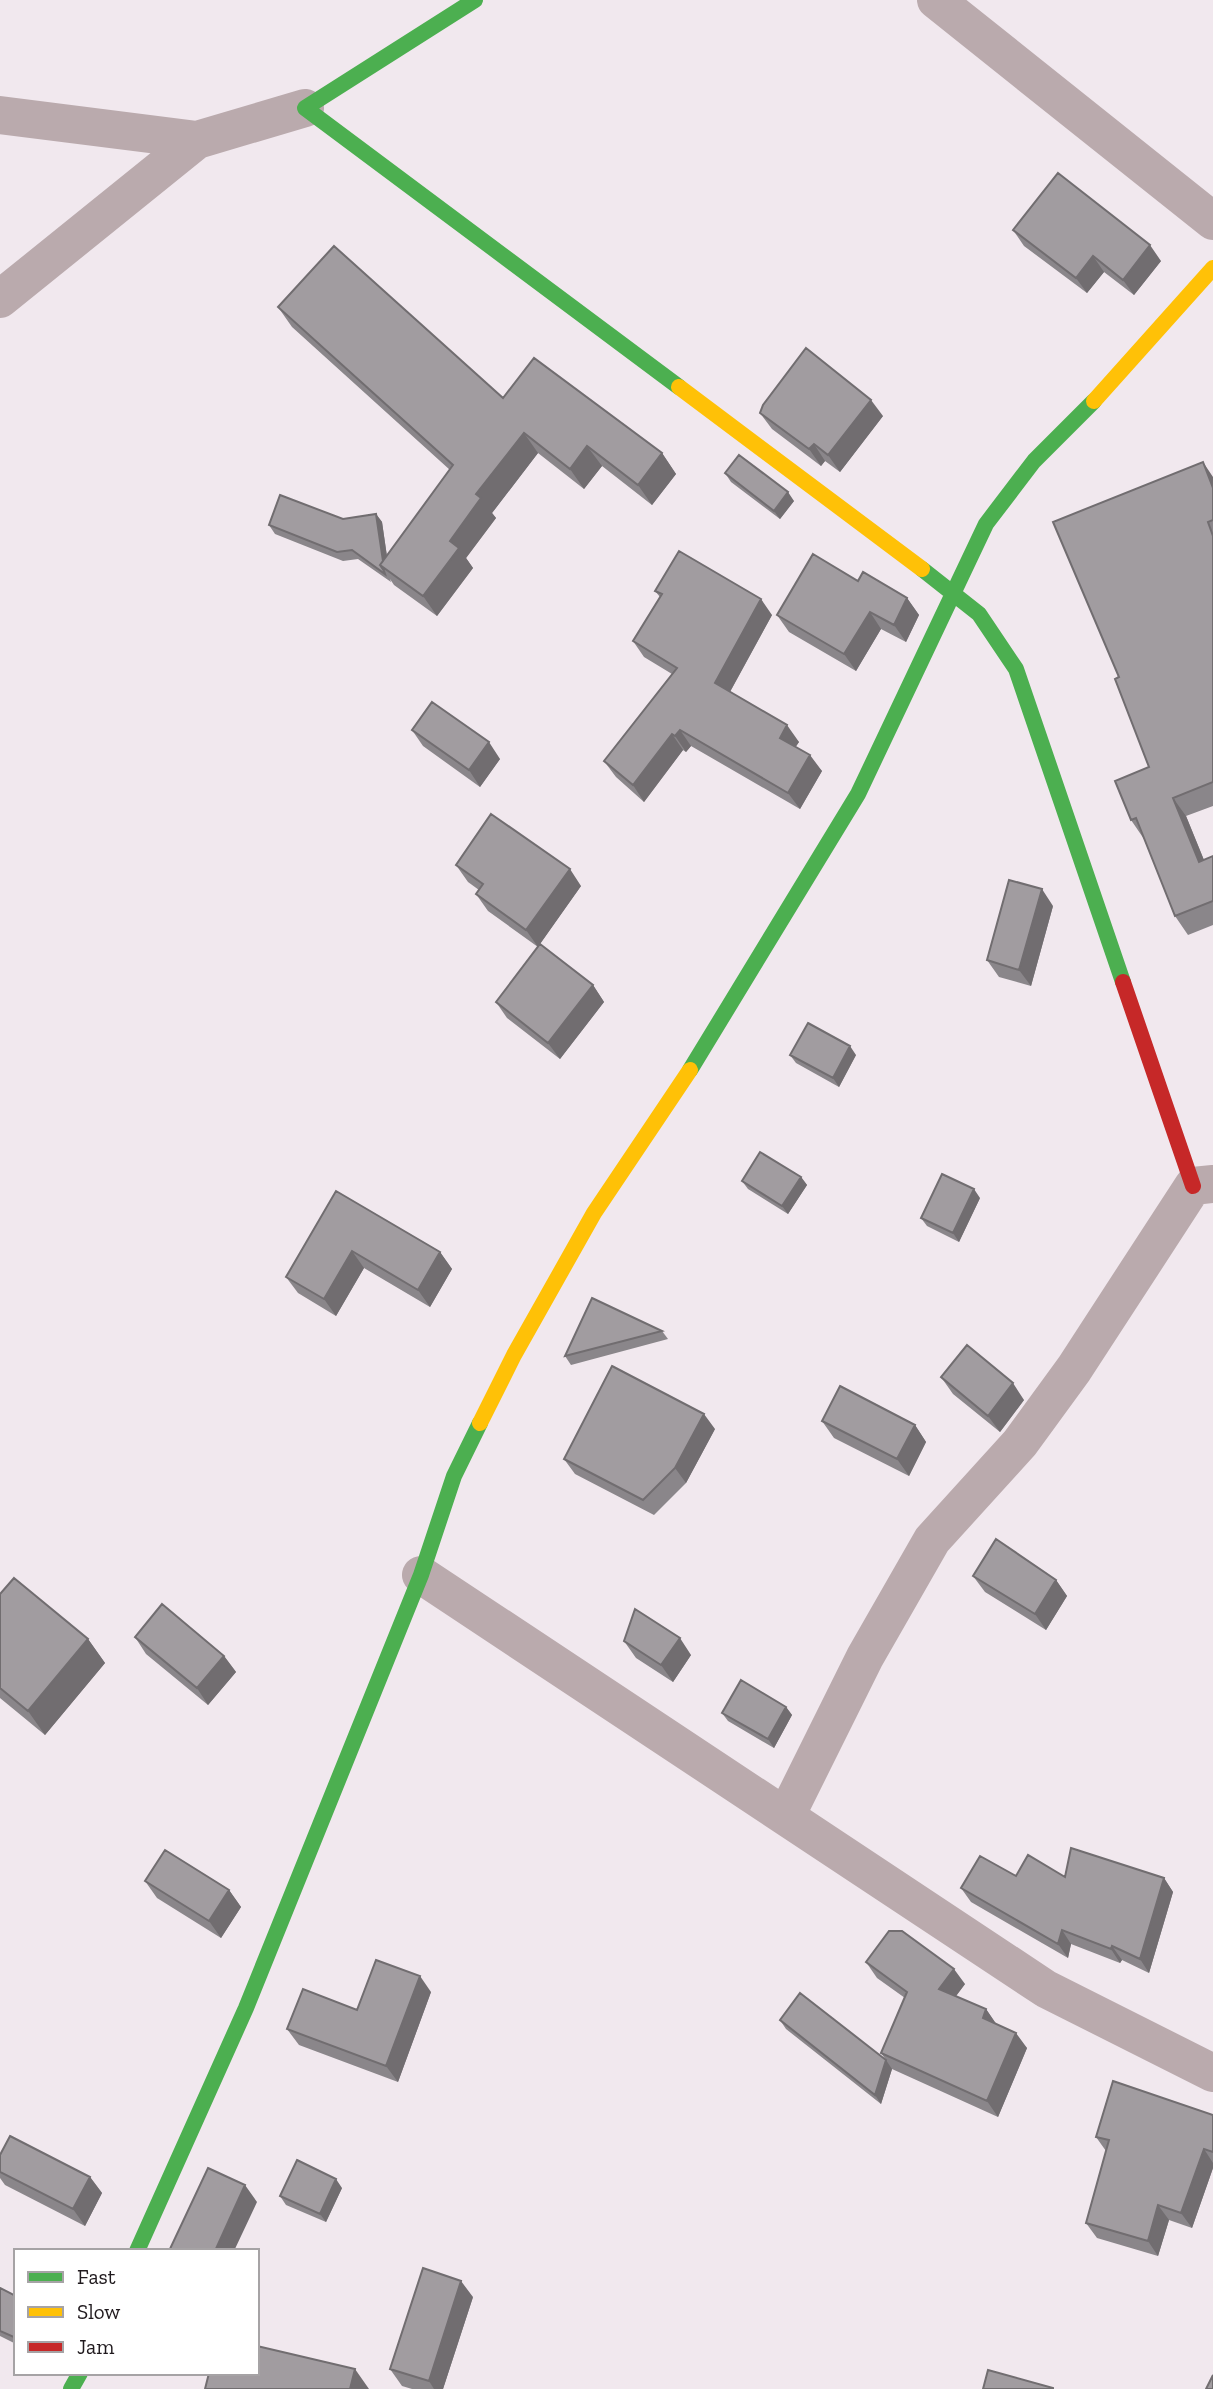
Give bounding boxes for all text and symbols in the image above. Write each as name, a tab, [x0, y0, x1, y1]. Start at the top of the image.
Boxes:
legend	[14, 2249, 259, 2375]
text: Fast	[77, 2264, 116, 2289]
text: Slow	[77, 2299, 120, 2324]
text: Jam	[77, 2334, 114, 2359]

